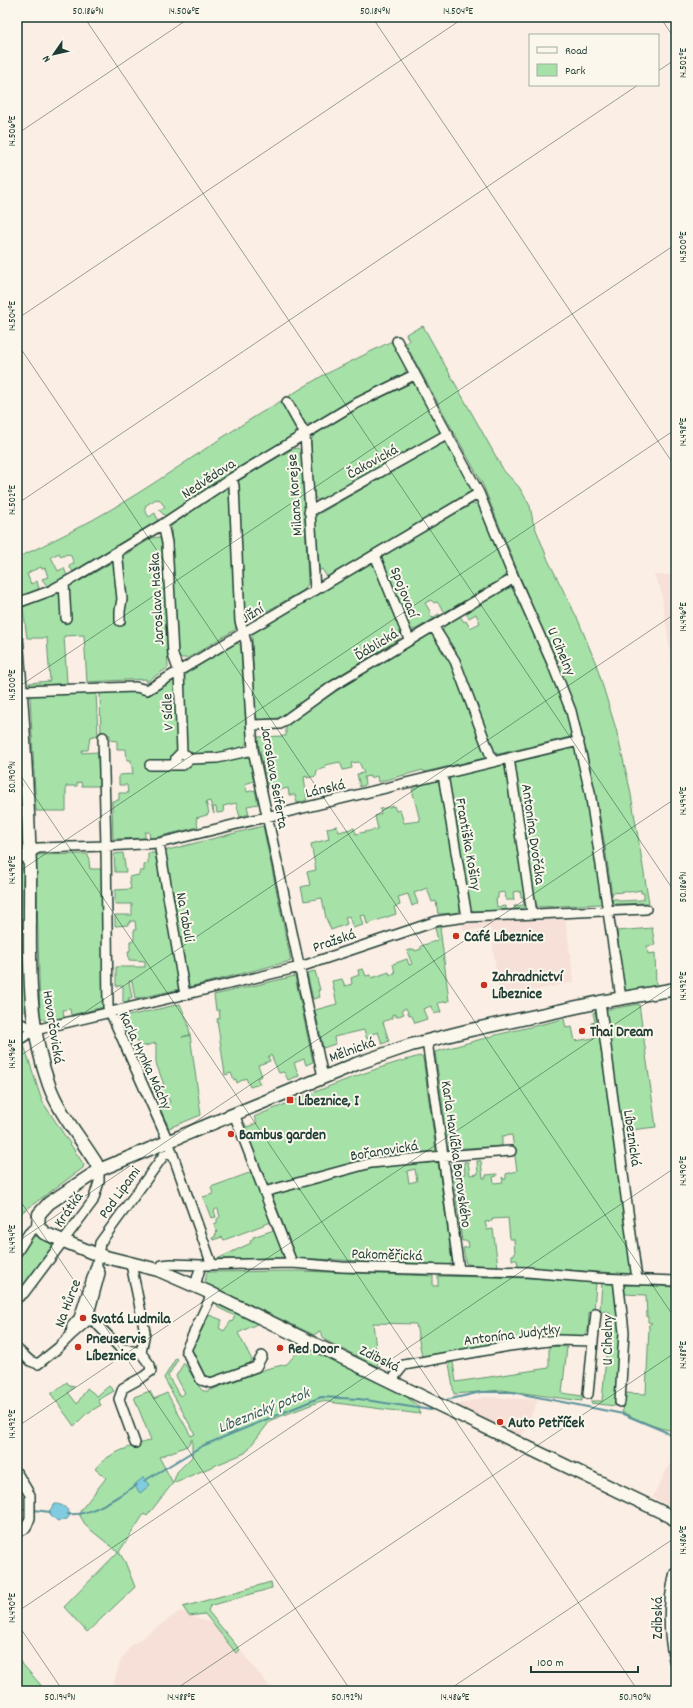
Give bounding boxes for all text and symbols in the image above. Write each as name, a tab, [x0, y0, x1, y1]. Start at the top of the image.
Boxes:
text: 50.186°N	[73, 5, 104, 19]
text: 14.506°E	[169, 5, 200, 19]
text: 50.184°N	[360, 5, 390, 19]
text: 14.504°E	[443, 5, 473, 19]
north arrow	[34, 34, 74, 74]
legend	[529, 34, 659, 86]
text: Road	[565, 43, 587, 60]
text: 14.502°E	[677, 47, 691, 78]
text: N	[39, 51, 56, 65]
text: Park	[565, 63, 586, 80]
text: 14.506°E	[6, 115, 20, 146]
text: 14.500°E	[677, 231, 691, 263]
text: 14.504°E	[6, 301, 20, 331]
text: 14.498°E	[677, 417, 691, 446]
street label: Čakovická	[343, 439, 403, 486]
street label: Nedvědova	[178, 453, 241, 505]
street label: Milana Korejse	[282, 453, 310, 537]
text: 14.502°E	[6, 484, 20, 515]
street label: Jaroslava Haška	[145, 551, 171, 646]
street label: Spojovací	[383, 564, 424, 623]
street label: Jižní	[237, 599, 270, 630]
text: 14.496°E	[677, 602, 691, 632]
street label: Ďáblická	[351, 624, 404, 667]
street label: U Cihelny	[540, 624, 581, 680]
text: 14.500°E	[6, 669, 20, 701]
street label: V Sídle	[157, 693, 181, 731]
street label: Jaroslava Seiferta	[253, 724, 293, 832]
text: 50.190°N	[6, 761, 20, 793]
street label: Lánská	[303, 775, 348, 805]
street label: Antonína Dvořáka	[514, 783, 550, 887]
text: 14.494°E	[677, 786, 691, 815]
street label: Františka Košiny	[448, 796, 486, 893]
text: 14.498°E	[6, 855, 20, 884]
text: 50.186°N	[677, 871, 691, 903]
street label: Na Tabuli	[169, 891, 199, 944]
street label: Pražská	[310, 924, 360, 960]
place label: Café Líbeznice	[464, 927, 544, 949]
marker: Café Líbeznice	[451, 931, 461, 941]
place label: Zahradnictví Líbeznice	[492, 967, 565, 1006]
text: 14.492°E	[677, 971, 691, 1000]
marker: Zahradnictví Líbeznice	[479, 980, 489, 990]
street label: Hovorčovická	[35, 989, 69, 1066]
street label: Karla Hynka Máchy	[112, 1008, 177, 1114]
place label: Thai Dream	[590, 1022, 653, 1044]
marker: Thai Dream	[577, 1026, 587, 1036]
street label: Mělnická	[326, 1032, 380, 1069]
text: 14.496°E	[6, 1039, 20, 1069]
street label: Karla Havlíčka Borovského	[434, 1079, 476, 1230]
place label: Líbeznice, I	[298, 1091, 359, 1113]
marker: Líbeznice, I	[285, 1095, 295, 1105]
street label: Líbeznická	[616, 1109, 646, 1169]
place label: Bambus garden	[239, 1125, 326, 1147]
marker: Bambus garden	[226, 1129, 236, 1139]
street label: Bořanovická	[349, 1136, 420, 1168]
text: 14.490°E	[677, 1156, 691, 1186]
street label: Pod Lipami	[94, 1162, 147, 1224]
street label: Krátká	[49, 1187, 90, 1232]
text: 14.494°E	[6, 1224, 20, 1253]
street label: Pakoměřická	[351, 1244, 423, 1268]
street label: Na Hůrce	[50, 1276, 88, 1331]
place label: Svatá Ludmila	[91, 1309, 172, 1331]
marker: Svatá Ludmila	[78, 1313, 88, 1323]
street label: U Cihelny	[598, 1314, 620, 1365]
street label: Antonína Judytky	[463, 1319, 563, 1353]
place label: Pneuservis Líbeznice	[86, 1329, 147, 1368]
place label: Red Door	[288, 1339, 339, 1361]
street label: Zdibská	[355, 1341, 404, 1379]
text: 14.488°E	[677, 1341, 691, 1369]
marker: Pneuservis Líbeznice	[73, 1342, 83, 1352]
marker: Red Door	[275, 1343, 285, 1353]
water label: Líbeznický potok	[215, 1382, 315, 1440]
text: 14.492°E	[6, 1409, 20, 1438]
place label: Auto Petříček	[508, 1413, 584, 1435]
marker: Auto Petříček	[495, 1417, 505, 1427]
text: 14.486°E	[677, 1525, 691, 1554]
text: 14.490°E	[6, 1593, 20, 1623]
street label: Zdibská	[648, 1596, 670, 1639]
scale bar	[531, 1648, 638, 1674]
text: 100 m	[537, 1655, 564, 1672]
text: 50.194°N	[45, 1691, 75, 1705]
text: 14.488°E	[167, 1691, 195, 1705]
text: 50.192°N	[331, 1691, 363, 1705]
text: 14.486°E	[441, 1691, 470, 1705]
text: 50.190°N	[619, 1691, 651, 1705]

